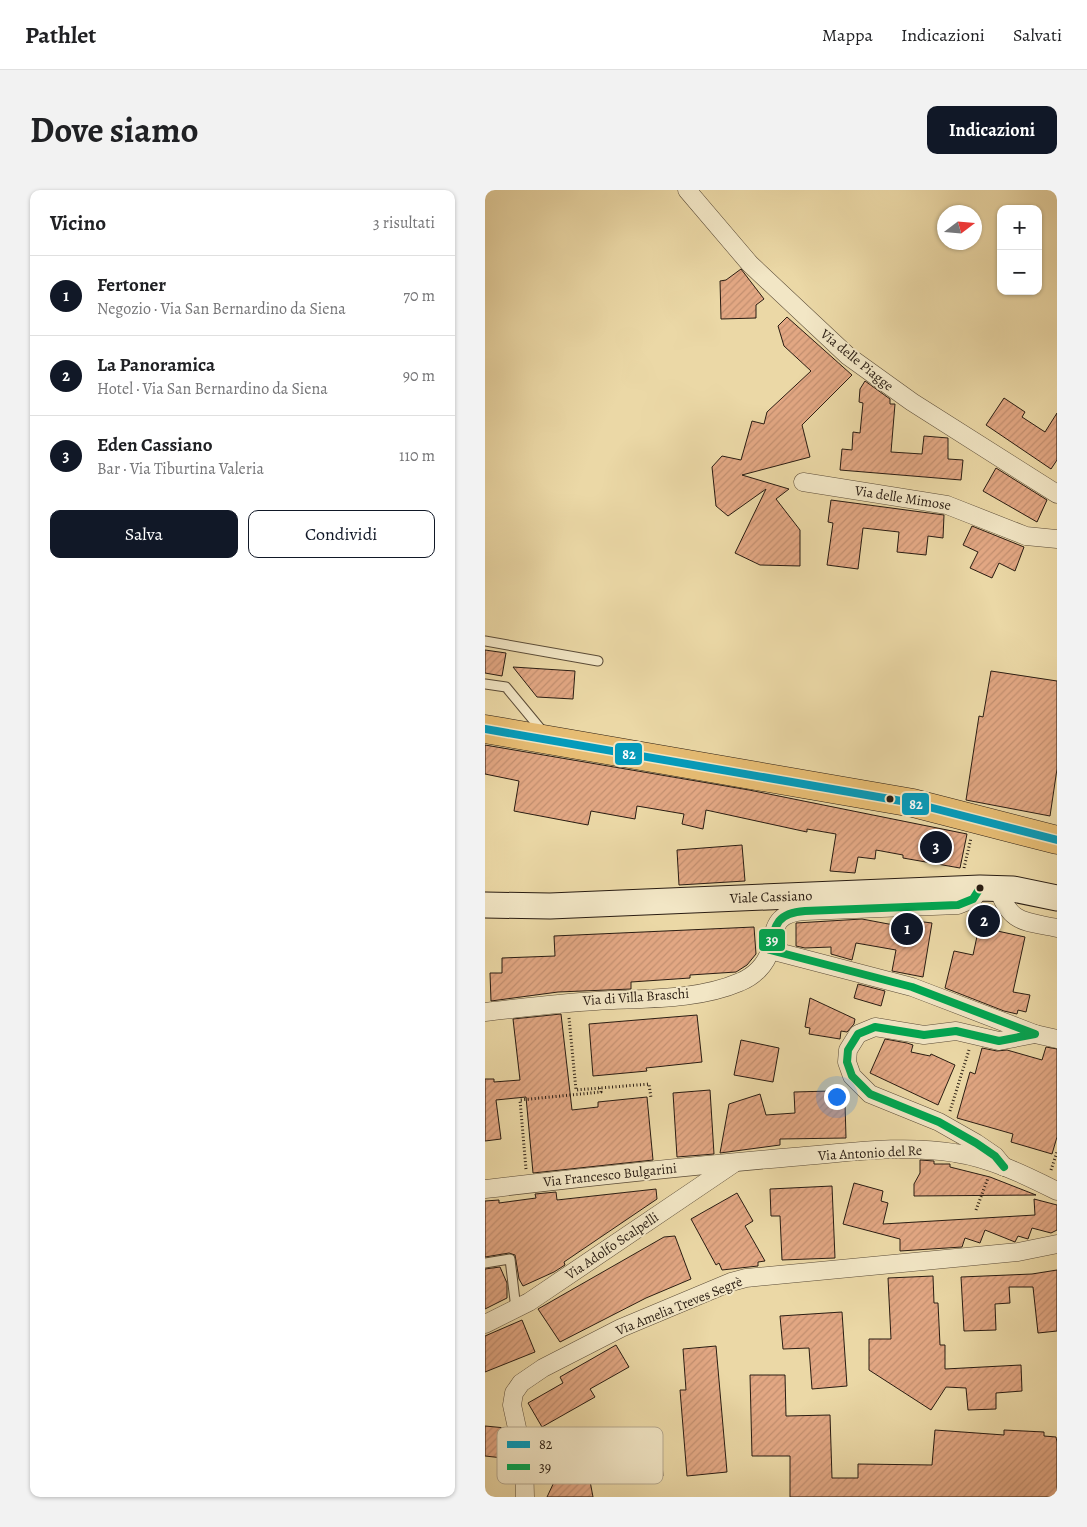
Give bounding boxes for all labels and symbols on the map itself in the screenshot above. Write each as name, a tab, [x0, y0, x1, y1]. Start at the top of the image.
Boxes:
north arrow	[937, 205, 982, 250]
street label: Via delle Piagge	[816, 324, 898, 395]
street label: Via delle Mimose	[853, 481, 952, 515]
line badge: 82	[614, 742, 643, 766]
text: 82	[622, 745, 636, 764]
line badge: 82	[901, 792, 930, 816]
unlabelled marker	[885, 794, 895, 804]
text: 82	[909, 795, 923, 814]
pin: 3	[920, 828, 952, 866]
unlabelled marker	[975, 883, 985, 893]
street label: Viale Cassiano	[728, 886, 813, 908]
pin: 2	[968, 902, 1000, 940]
pin: 1	[891, 910, 923, 948]
line badge: 39	[758, 928, 786, 952]
text: 39	[766, 931, 779, 950]
street label: Via di Villa Braschi	[581, 984, 690, 1010]
your location	[824, 1084, 850, 1110]
street label: Via Antonio del Re	[817, 1141, 922, 1165]
street label: Via Francesco Bulgarini	[541, 1159, 678, 1192]
street label: Via Adolfo Scalpelli	[561, 1208, 662, 1285]
street label: Via Amelia Treves Segrè	[612, 1272, 745, 1340]
legend	[497, 1427, 663, 1484]
text: 82	[539, 1435, 553, 1454]
text: 39	[539, 1458, 551, 1477]

